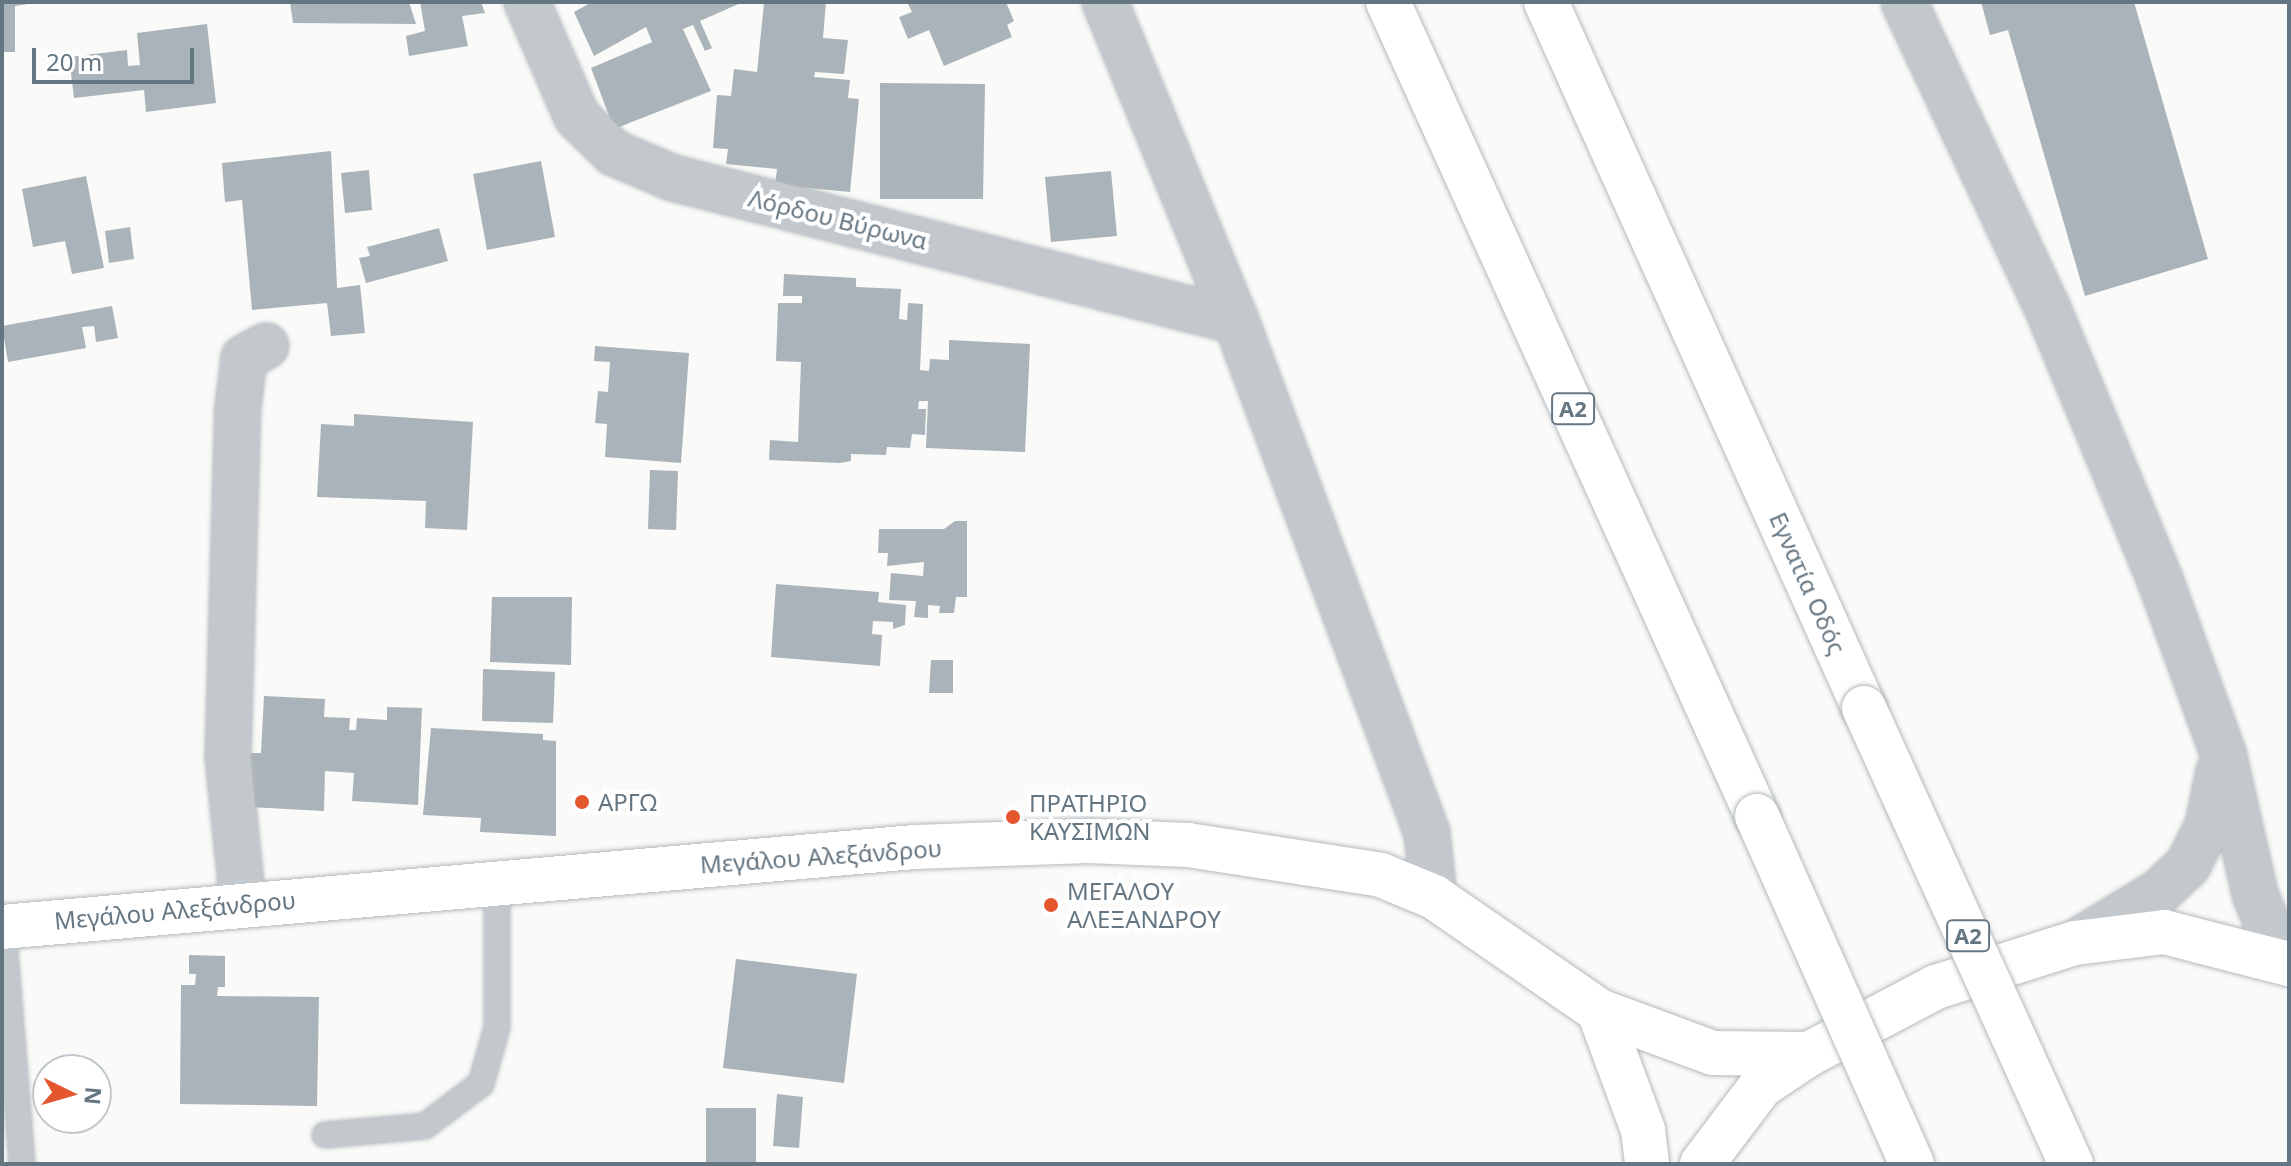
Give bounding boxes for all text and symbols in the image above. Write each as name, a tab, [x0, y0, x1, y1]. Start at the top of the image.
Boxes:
scale bar	[36, 32, 198, 82]
text: 20 m	[46, 45, 102, 78]
street label: Λόρδου Βύρωνα	[746, 183, 930, 255]
road number: Α2	[1551, 391, 1595, 427]
street label: Εγνατία Οδός	[1764, 508, 1852, 658]
place label: ΑΡΓΩ	[598, 788, 657, 816]
place label: ΠΡΑΤΗΡΙΟ ΚΑΥΣΙΜΩΝ	[1029, 789, 1150, 845]
marker: ΑΡΓΩ	[573, 793, 591, 811]
marker: ΠΡΑΤΗΡΙΟ ΚΑΥΣΙΜΩΝ	[1004, 808, 1022, 826]
street label: Μεγάλου Αλεξάνδρου	[699, 833, 943, 879]
place label: ΜΕΓΑΛΟΥ ΑΛΕΞΑΝΔΡΟΥ	[1067, 877, 1221, 933]
street label: Μεγάλου Αλεξάνδρου	[53, 885, 297, 935]
marker: ΜΕΓΑΛΟΥ ΑΛΕΞΑΝΔΡΟΥ	[1042, 896, 1060, 914]
road number: Α2	[1946, 918, 1990, 954]
north arrow	[32, 1054, 112, 1134]
text: N	[78, 1086, 110, 1106]

